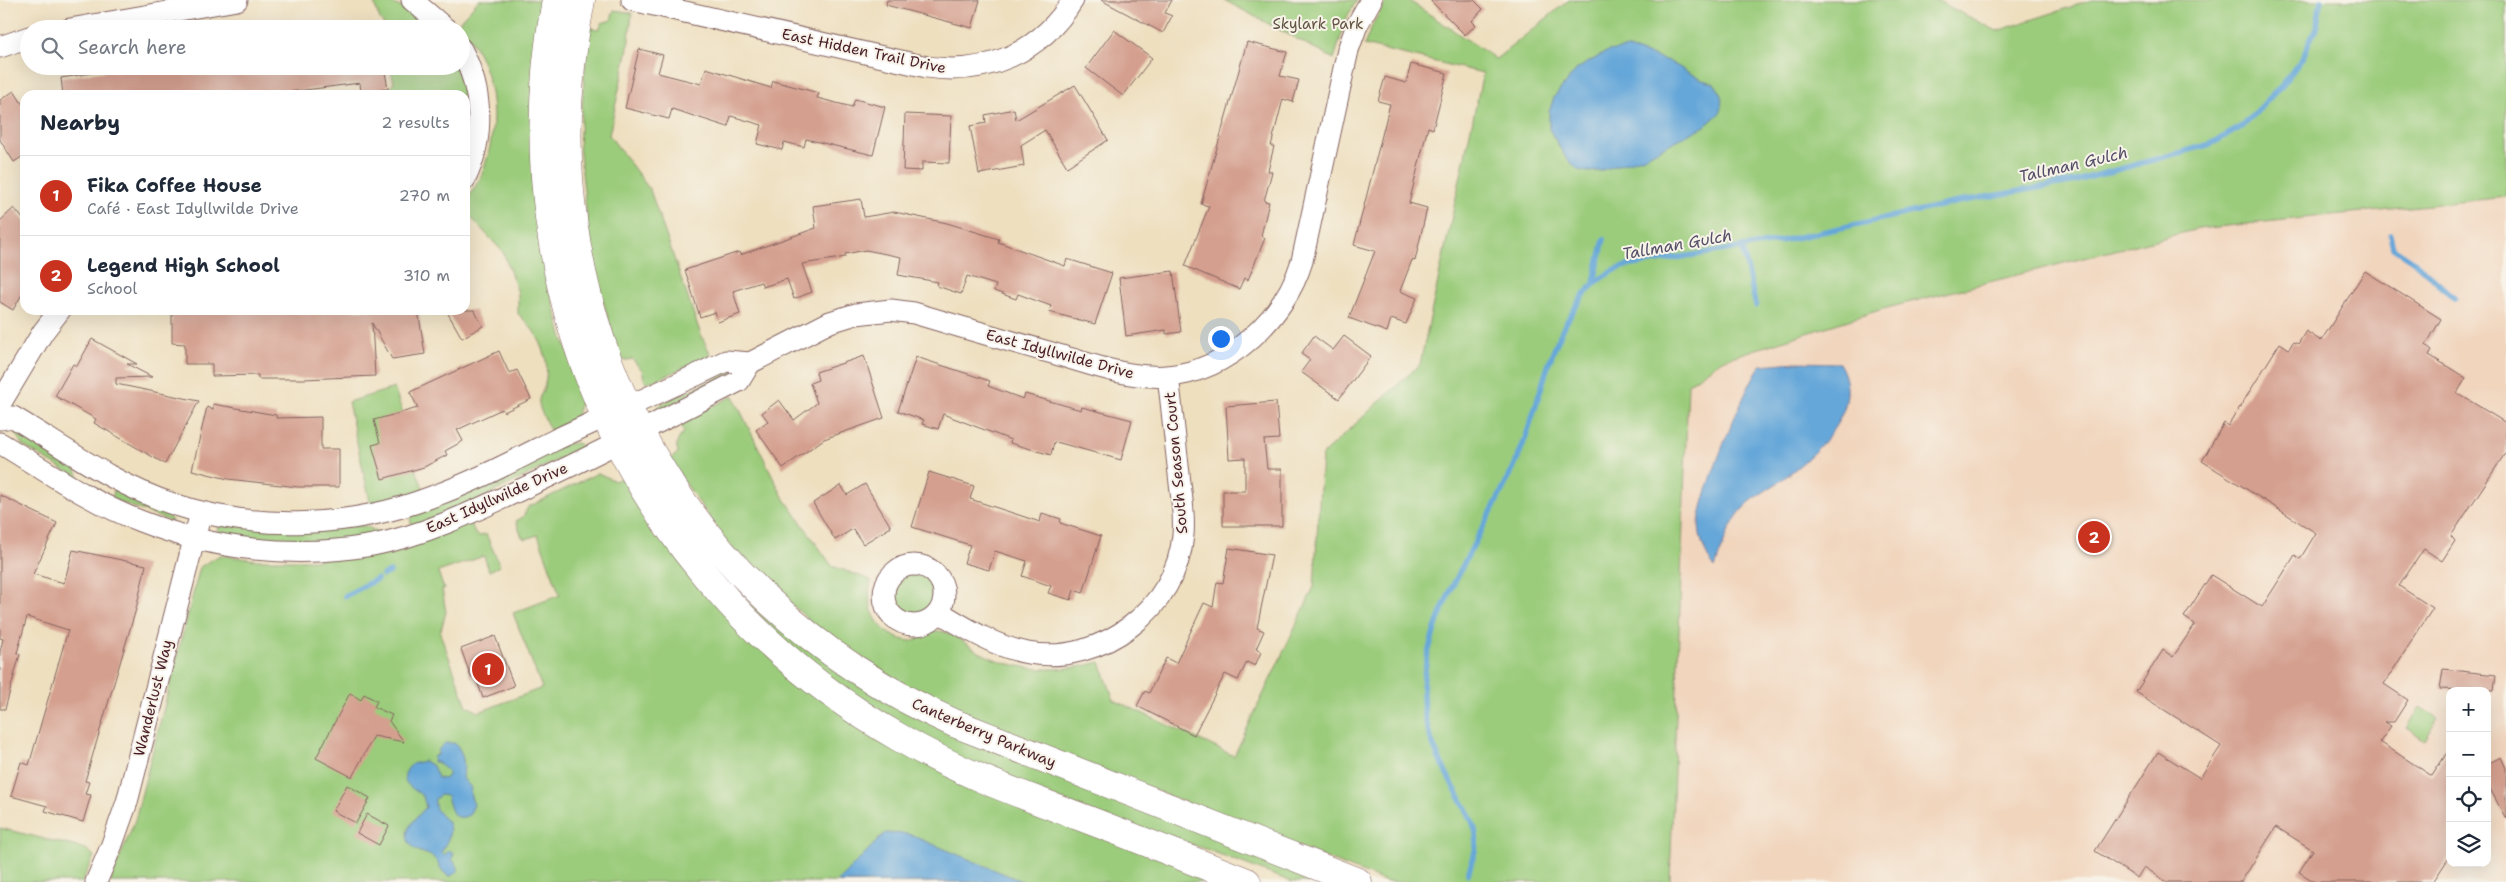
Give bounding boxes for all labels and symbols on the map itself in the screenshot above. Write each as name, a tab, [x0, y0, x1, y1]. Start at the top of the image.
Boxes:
park label: Skylark Park	[1272, 14, 1364, 34]
street label: East Hidden Trail Drive	[780, 24, 948, 78]
water label: Tallman Gulch	[2017, 142, 2130, 187]
water label: Tallman Gulch	[1621, 224, 1734, 264]
street label: East Idyllwilde Drive	[984, 325, 1136, 383]
your location	[1208, 326, 1234, 352]
street label: South Season Court	[1160, 391, 1192, 535]
street label: East Idyllwilde Drive	[423, 458, 571, 538]
pin: 2	[2078, 518, 2110, 556]
street label: Wanderlust Way	[129, 638, 177, 758]
pin: 1	[472, 650, 504, 688]
street label: Canterberry Parkway	[909, 694, 1059, 772]

